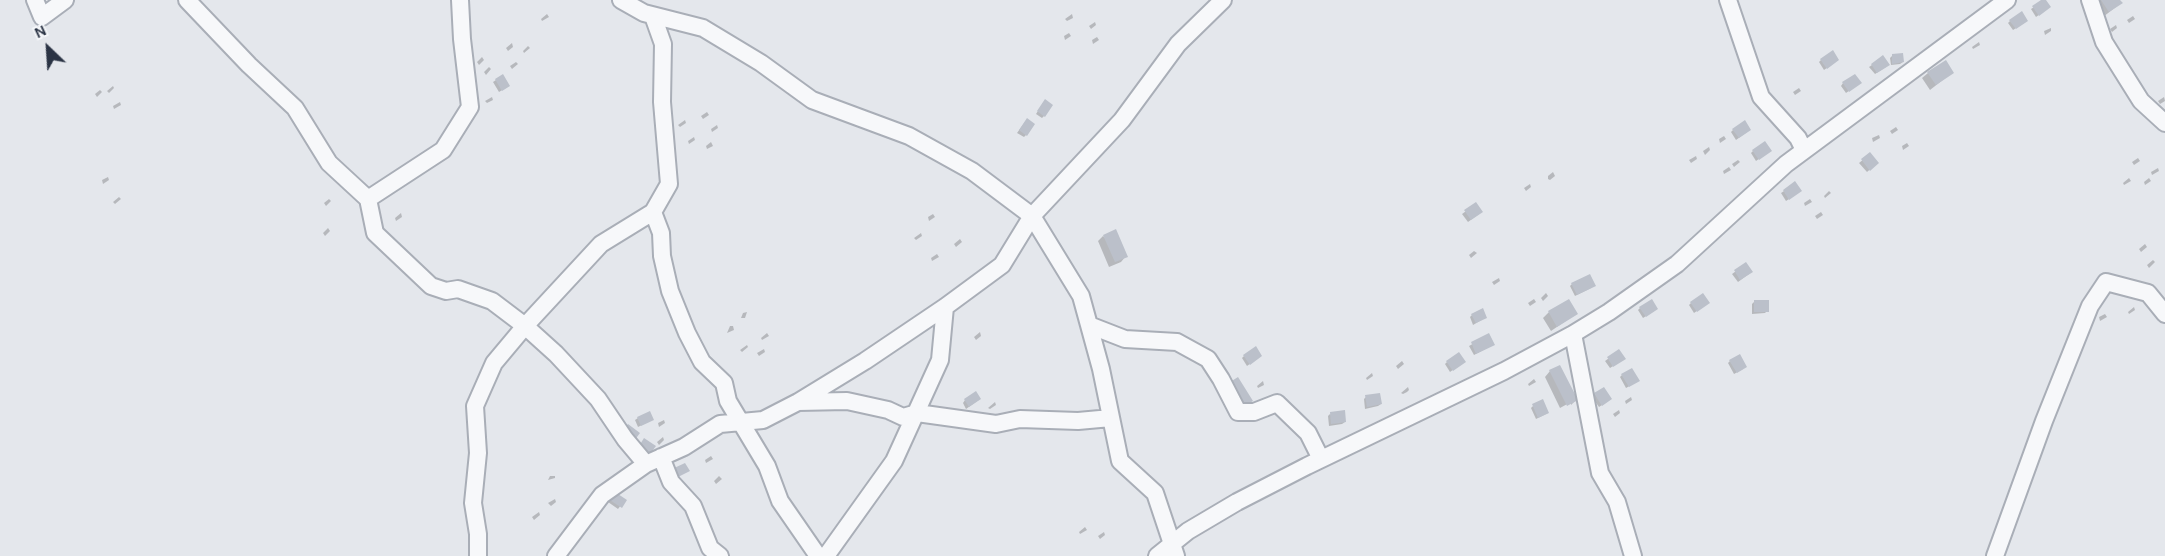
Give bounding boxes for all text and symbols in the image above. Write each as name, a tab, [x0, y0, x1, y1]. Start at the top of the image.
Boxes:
north arrow	[18, 18, 78, 78]
text: N	[31, 20, 49, 42]

